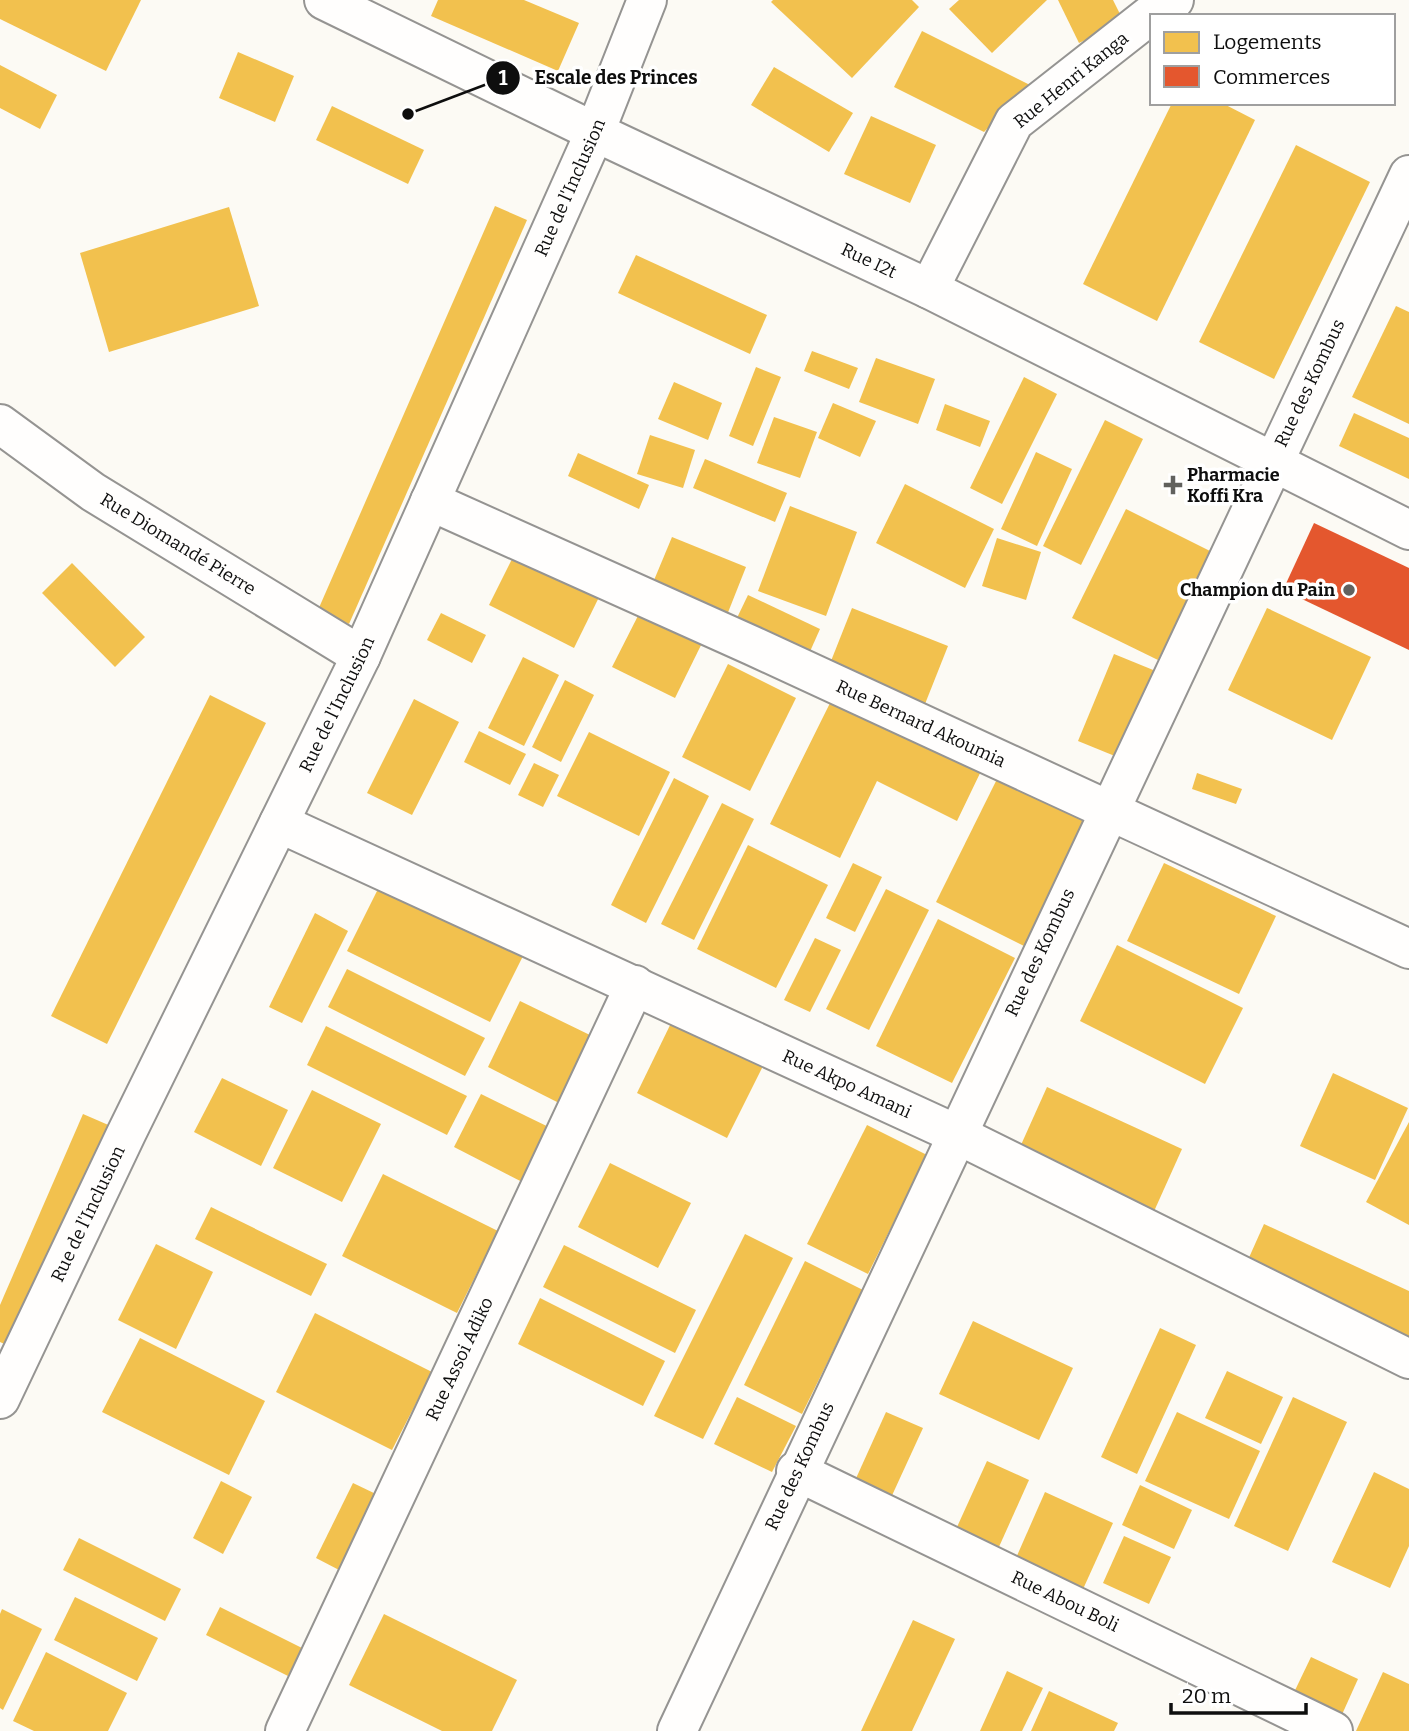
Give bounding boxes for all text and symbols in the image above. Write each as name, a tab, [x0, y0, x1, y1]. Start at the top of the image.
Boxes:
legend	[1150, 14, 1395, 105]
street label: Rue Henri Kanga	[1009, 27, 1133, 133]
text: Logements	[1213, 29, 1322, 55]
callout: Escale des Princes	[485, 58, 712, 98]
text: Commerces	[1213, 64, 1330, 90]
text: 1	[498, 65, 508, 91]
text: Escale des Princes	[534, 66, 698, 89]
street label: Rue de l'Inclusion	[530, 115, 610, 260]
street label: Rue I2t	[838, 238, 901, 283]
street label: Rue des Kombus	[1270, 316, 1349, 450]
place label: Pharmacie Koffi Kra	[1187, 464, 1280, 507]
marker: Pharmacie Koffi Kra	[1165, 477, 1181, 493]
street label: Rue Diomandé Pierre	[96, 488, 260, 600]
place label: Champion du Pain	[1180, 579, 1335, 601]
marker: Champion du Pain	[1341, 582, 1357, 598]
street label: Rue de l'Inclusion	[295, 633, 379, 776]
street label: Rue Bernard Akoumia	[833, 675, 1009, 772]
street label: Rue des Kombus	[1000, 885, 1079, 1020]
street label: Rue Akpo Amani	[779, 1045, 915, 1123]
street label: Rue de l'Inclusion	[46, 1142, 130, 1285]
street label: Rue Assoi Adiko	[421, 1294, 498, 1424]
street label: Rue des Kombus	[760, 1398, 839, 1533]
street label: Rue Abou Boli	[1008, 1566, 1122, 1637]
scale bar	[1171, 1672, 1306, 1716]
text: 20 m	[1182, 1683, 1231, 1709]

